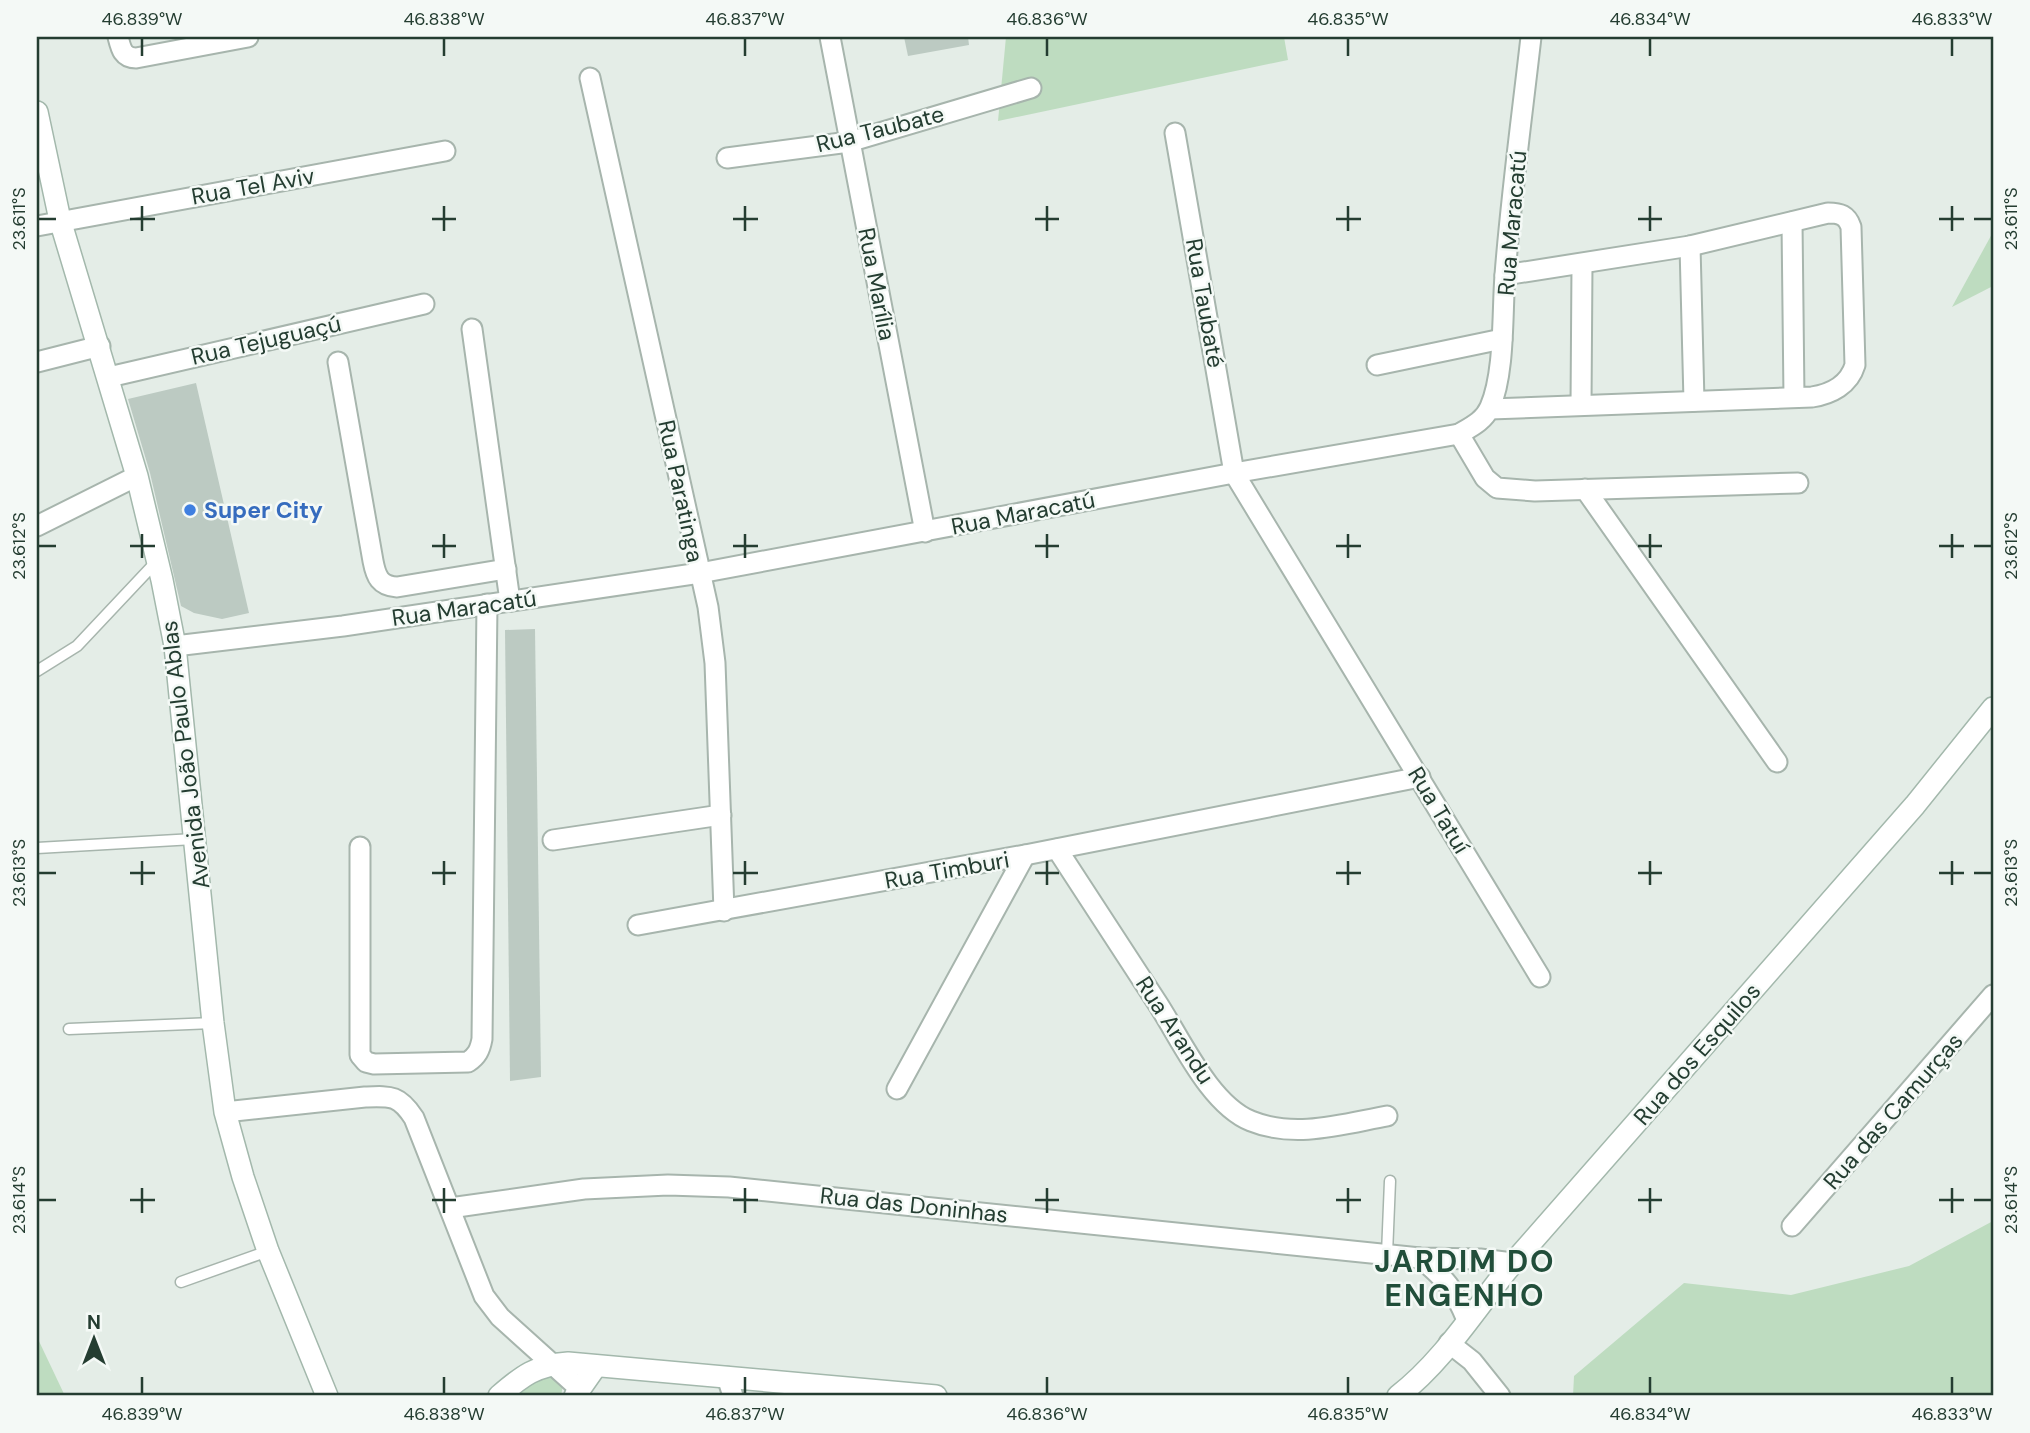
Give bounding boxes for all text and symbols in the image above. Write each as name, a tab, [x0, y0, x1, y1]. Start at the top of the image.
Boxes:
text: 46.839°W	[101, 7, 183, 31]
text: 46.838°W	[403, 7, 485, 31]
text: 46.837°W	[705, 7, 785, 31]
text: 46.836°W	[1006, 7, 1088, 31]
text: 46.835°W	[1307, 7, 1389, 31]
text: 46.834°W	[1609, 7, 1691, 31]
text: 46.833°W	[1912, 7, 1992, 31]
street label: Rua Taubate	[813, 99, 947, 159]
street label: Rua Maracatú	[1491, 149, 1533, 297]
street label: Rua Tel Aviv	[189, 160, 317, 212]
text: 23.611°S	[7, 187, 31, 251]
text: 23.611°S	[1999, 187, 2023, 251]
street label: Rua Marília	[851, 225, 903, 343]
street label: Rua Taubaté	[1179, 236, 1231, 370]
street label: Rua Tejuguaçú	[188, 308, 344, 372]
street label: Rua Paratinga	[651, 417, 711, 565]
street label: Rua Maracatú	[949, 484, 1097, 542]
place label: Super City	[204, 495, 323, 525]
marker: Super City	[182, 502, 198, 518]
text: 23.612°S	[7, 512, 31, 580]
text: 23.612°S	[1999, 512, 2023, 580]
street label: Rua Maracatú	[390, 583, 538, 633]
street label: Avenida João Paulo Ablas	[154, 619, 216, 891]
street label: Rua Tatuí	[1401, 761, 1477, 860]
text: 23.613°S	[7, 839, 31, 907]
text: 23.613°S	[1999, 839, 2023, 907]
street label: Rua Timburi	[882, 844, 1012, 896]
street label: Rua Arandu	[1129, 970, 1221, 1090]
street label: Rua dos Esquilos	[1627, 977, 1767, 1131]
street label: Rua das Camurças	[1817, 1026, 1969, 1196]
text: 23.614°S	[7, 1166, 31, 1234]
text: 23.614°S	[1999, 1166, 2023, 1234]
street label: Rua das Doninhas	[819, 1180, 1009, 1230]
district label: JARDIM DO ENGENHO	[1374, 1242, 1556, 1315]
north arrow	[60, 1304, 130, 1374]
text: N	[87, 1310, 101, 1335]
text: 46.839°W	[101, 1402, 183, 1426]
text: 46.838°W	[403, 1402, 485, 1426]
text: 46.837°W	[705, 1402, 785, 1426]
text: 46.836°W	[1006, 1402, 1088, 1426]
text: 46.835°W	[1307, 1402, 1389, 1426]
text: 46.834°W	[1609, 1402, 1691, 1426]
text: 46.833°W	[1912, 1402, 1992, 1426]

